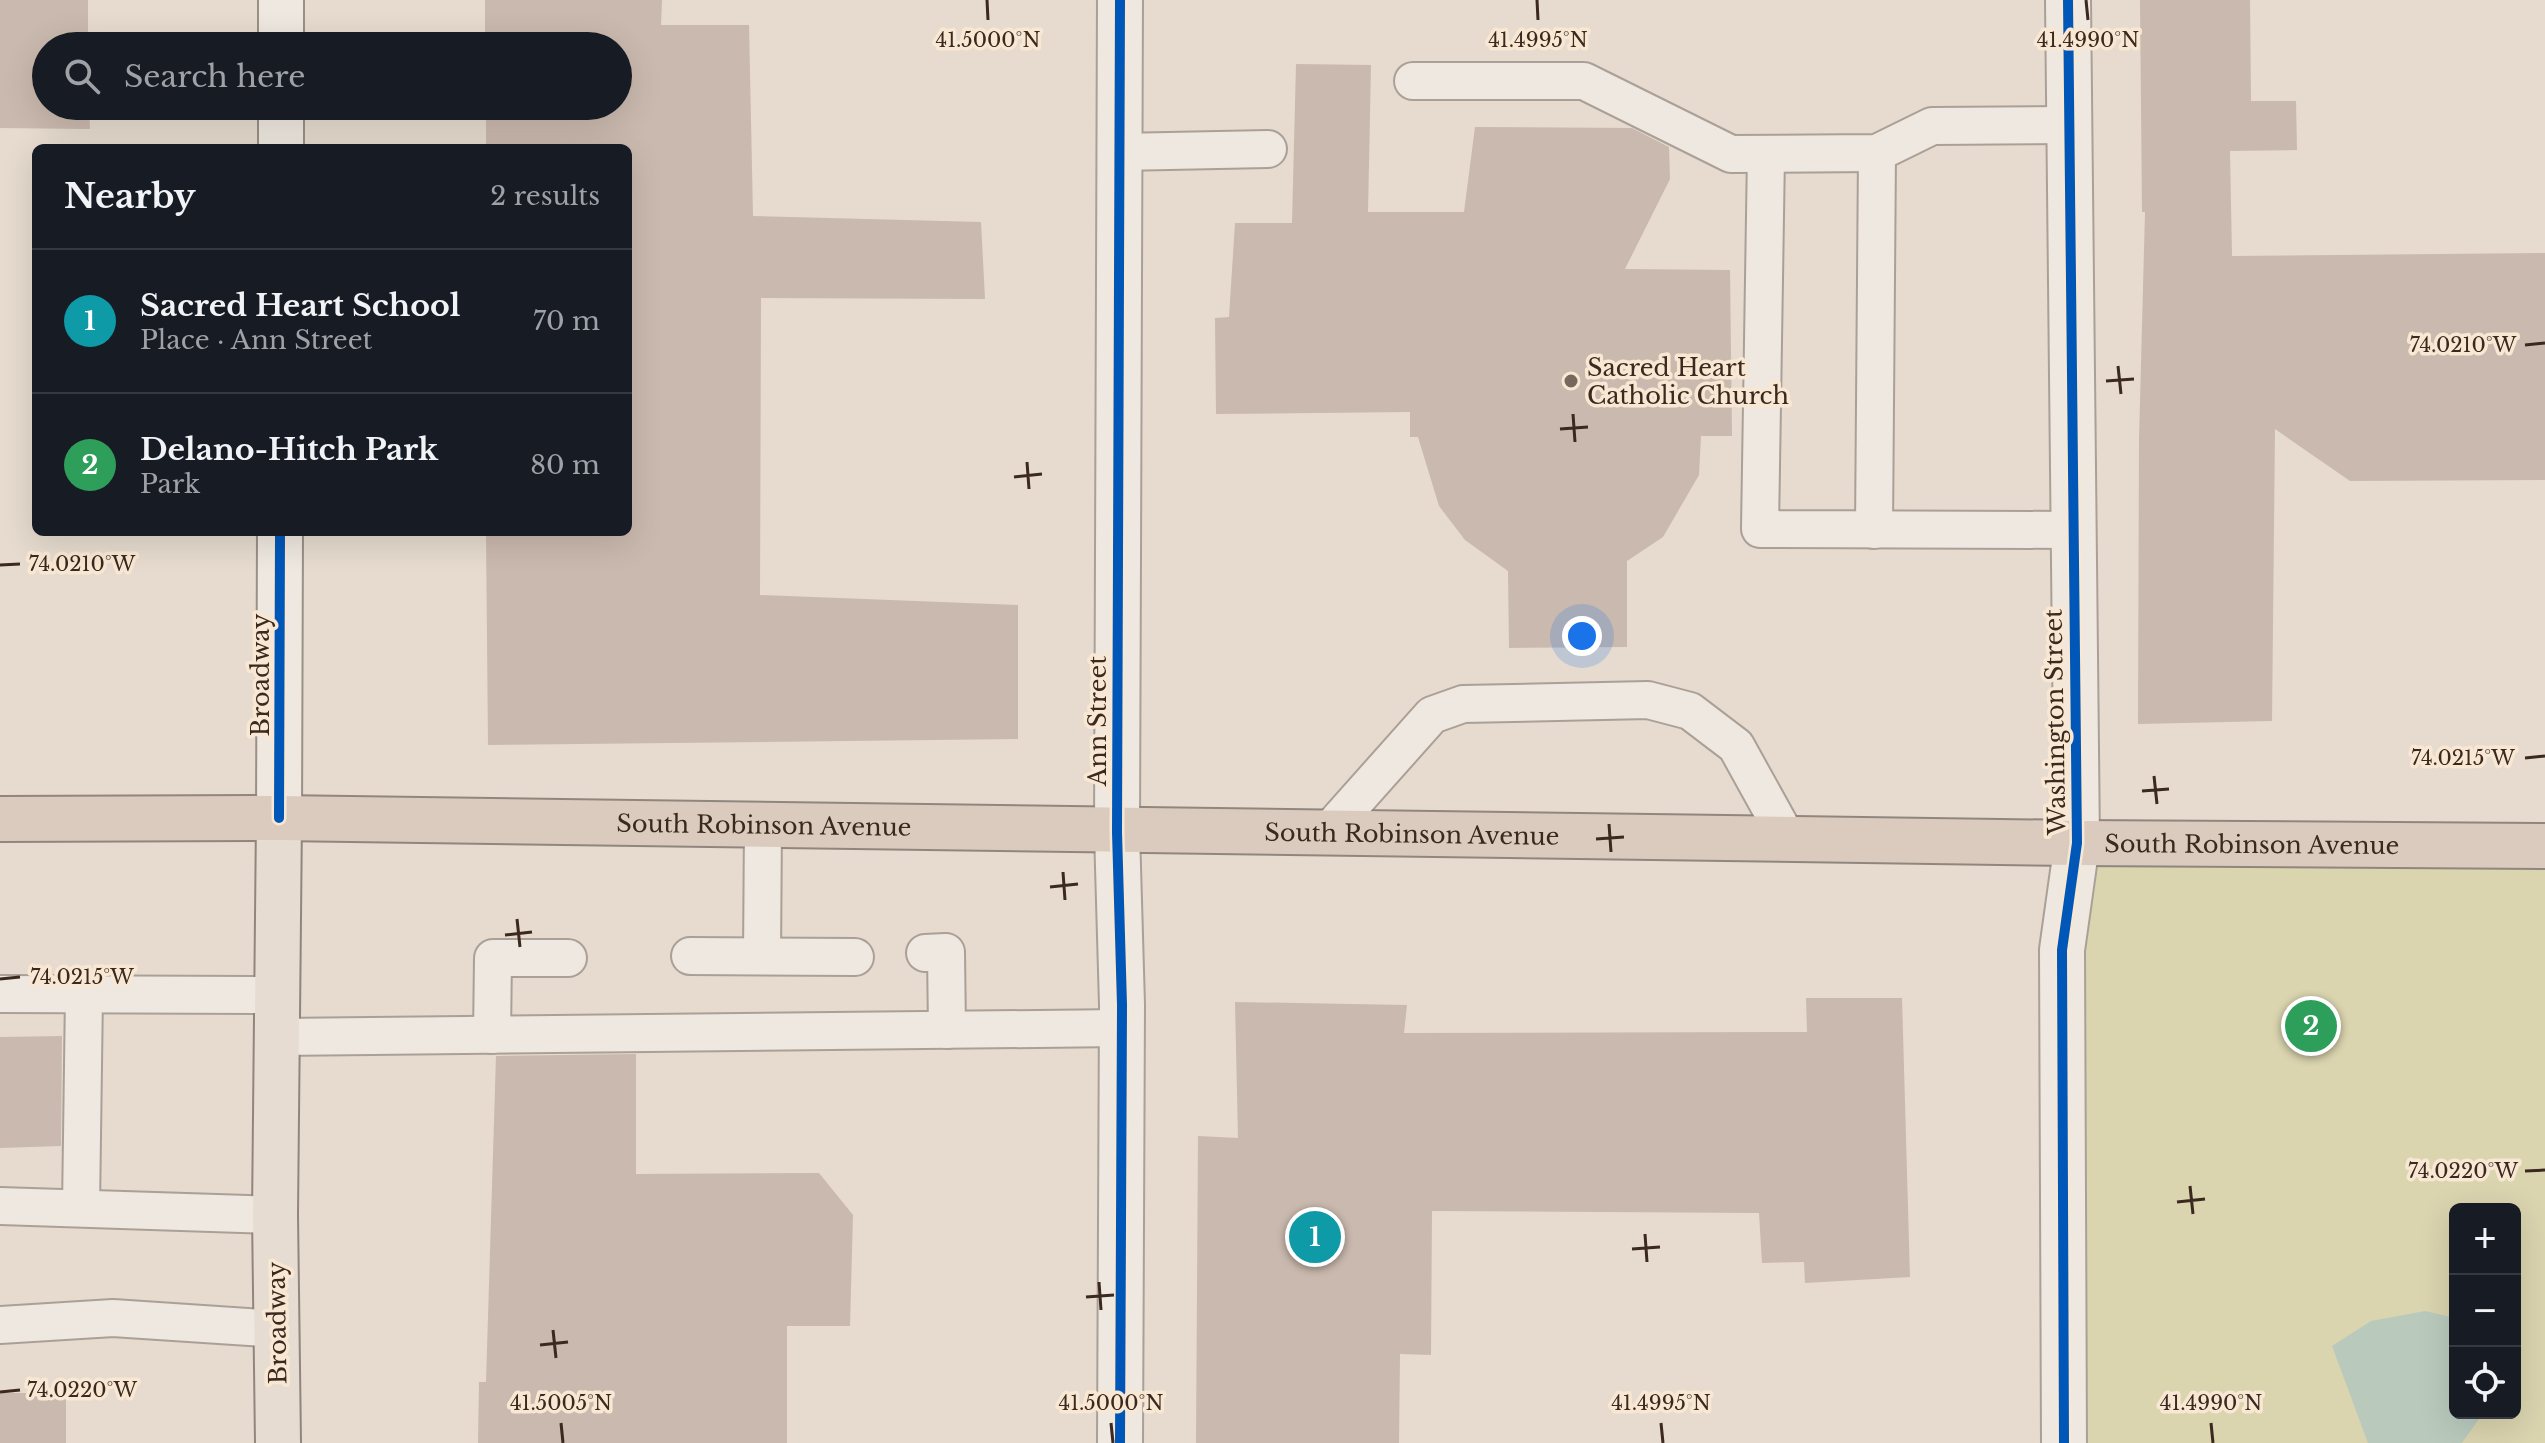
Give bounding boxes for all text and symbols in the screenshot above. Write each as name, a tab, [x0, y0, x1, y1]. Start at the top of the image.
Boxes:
text: 41.5000°N	[935, 28, 1041, 52]
text: 41.4995°N	[1488, 28, 1588, 52]
text: 41.4990°N	[2037, 28, 2139, 52]
search box	[32, 32, 632, 120]
icon: search	[60, 54, 104, 98]
text: Search here	[124, 58, 305, 95]
text: Nearby	[64, 175, 196, 217]
text: 2 results	[490, 180, 600, 212]
text: Sacred Heart School	[140, 287, 460, 324]
text: 1	[84, 305, 96, 337]
text: 70 m	[533, 305, 600, 337]
text: Place · Ann Street	[140, 324, 372, 356]
text: 74.0210°W	[2410, 333, 2517, 357]
place label: Sacred Heart Catholic Church	[1587, 353, 1789, 410]
marker: Sacred Heart Catholic Church	[1562, 372, 1580, 390]
text: Delano-Hitch Park	[140, 431, 438, 468]
text: 2	[82, 449, 98, 481]
text: 80 m	[530, 449, 600, 481]
text: Park	[140, 468, 200, 500]
text: 74.0210°W	[29, 552, 136, 576]
street label: Washington Street	[2039, 609, 2071, 836]
street label: Broadway	[246, 613, 275, 736]
your location	[1562, 616, 1602, 656]
street label: Ann Street	[1083, 656, 1112, 787]
text: 74.0215°W	[2411, 746, 2515, 770]
street label: South Robinson Avenue	[616, 808, 912, 841]
street label: South Robinson Avenue	[1264, 817, 1560, 850]
street label: South Robinson Avenue	[2104, 829, 2399, 860]
text: 74.0215°W	[30, 965, 134, 989]
pin: 2	[2285, 996, 2337, 1056]
text: 74.0220°W	[2408, 1159, 2518, 1183]
map controls	[2449, 1203, 2521, 1419]
button: +	[2449, 1203, 2521, 1275]
pin: 1	[1289, 1207, 1341, 1267]
street label: Broadway	[261, 1261, 293, 1385]
button: −	[2449, 1275, 2521, 1347]
button: locate	[2449, 1347, 2521, 1419]
text: 74.0220°W	[27, 1378, 137, 1402]
text: 41.5005°N	[510, 1391, 612, 1415]
text: 41.5000°N	[1058, 1391, 1164, 1415]
text: 41.4995°N	[1611, 1391, 1711, 1415]
text: 41.4990°N	[2160, 1391, 2262, 1415]

